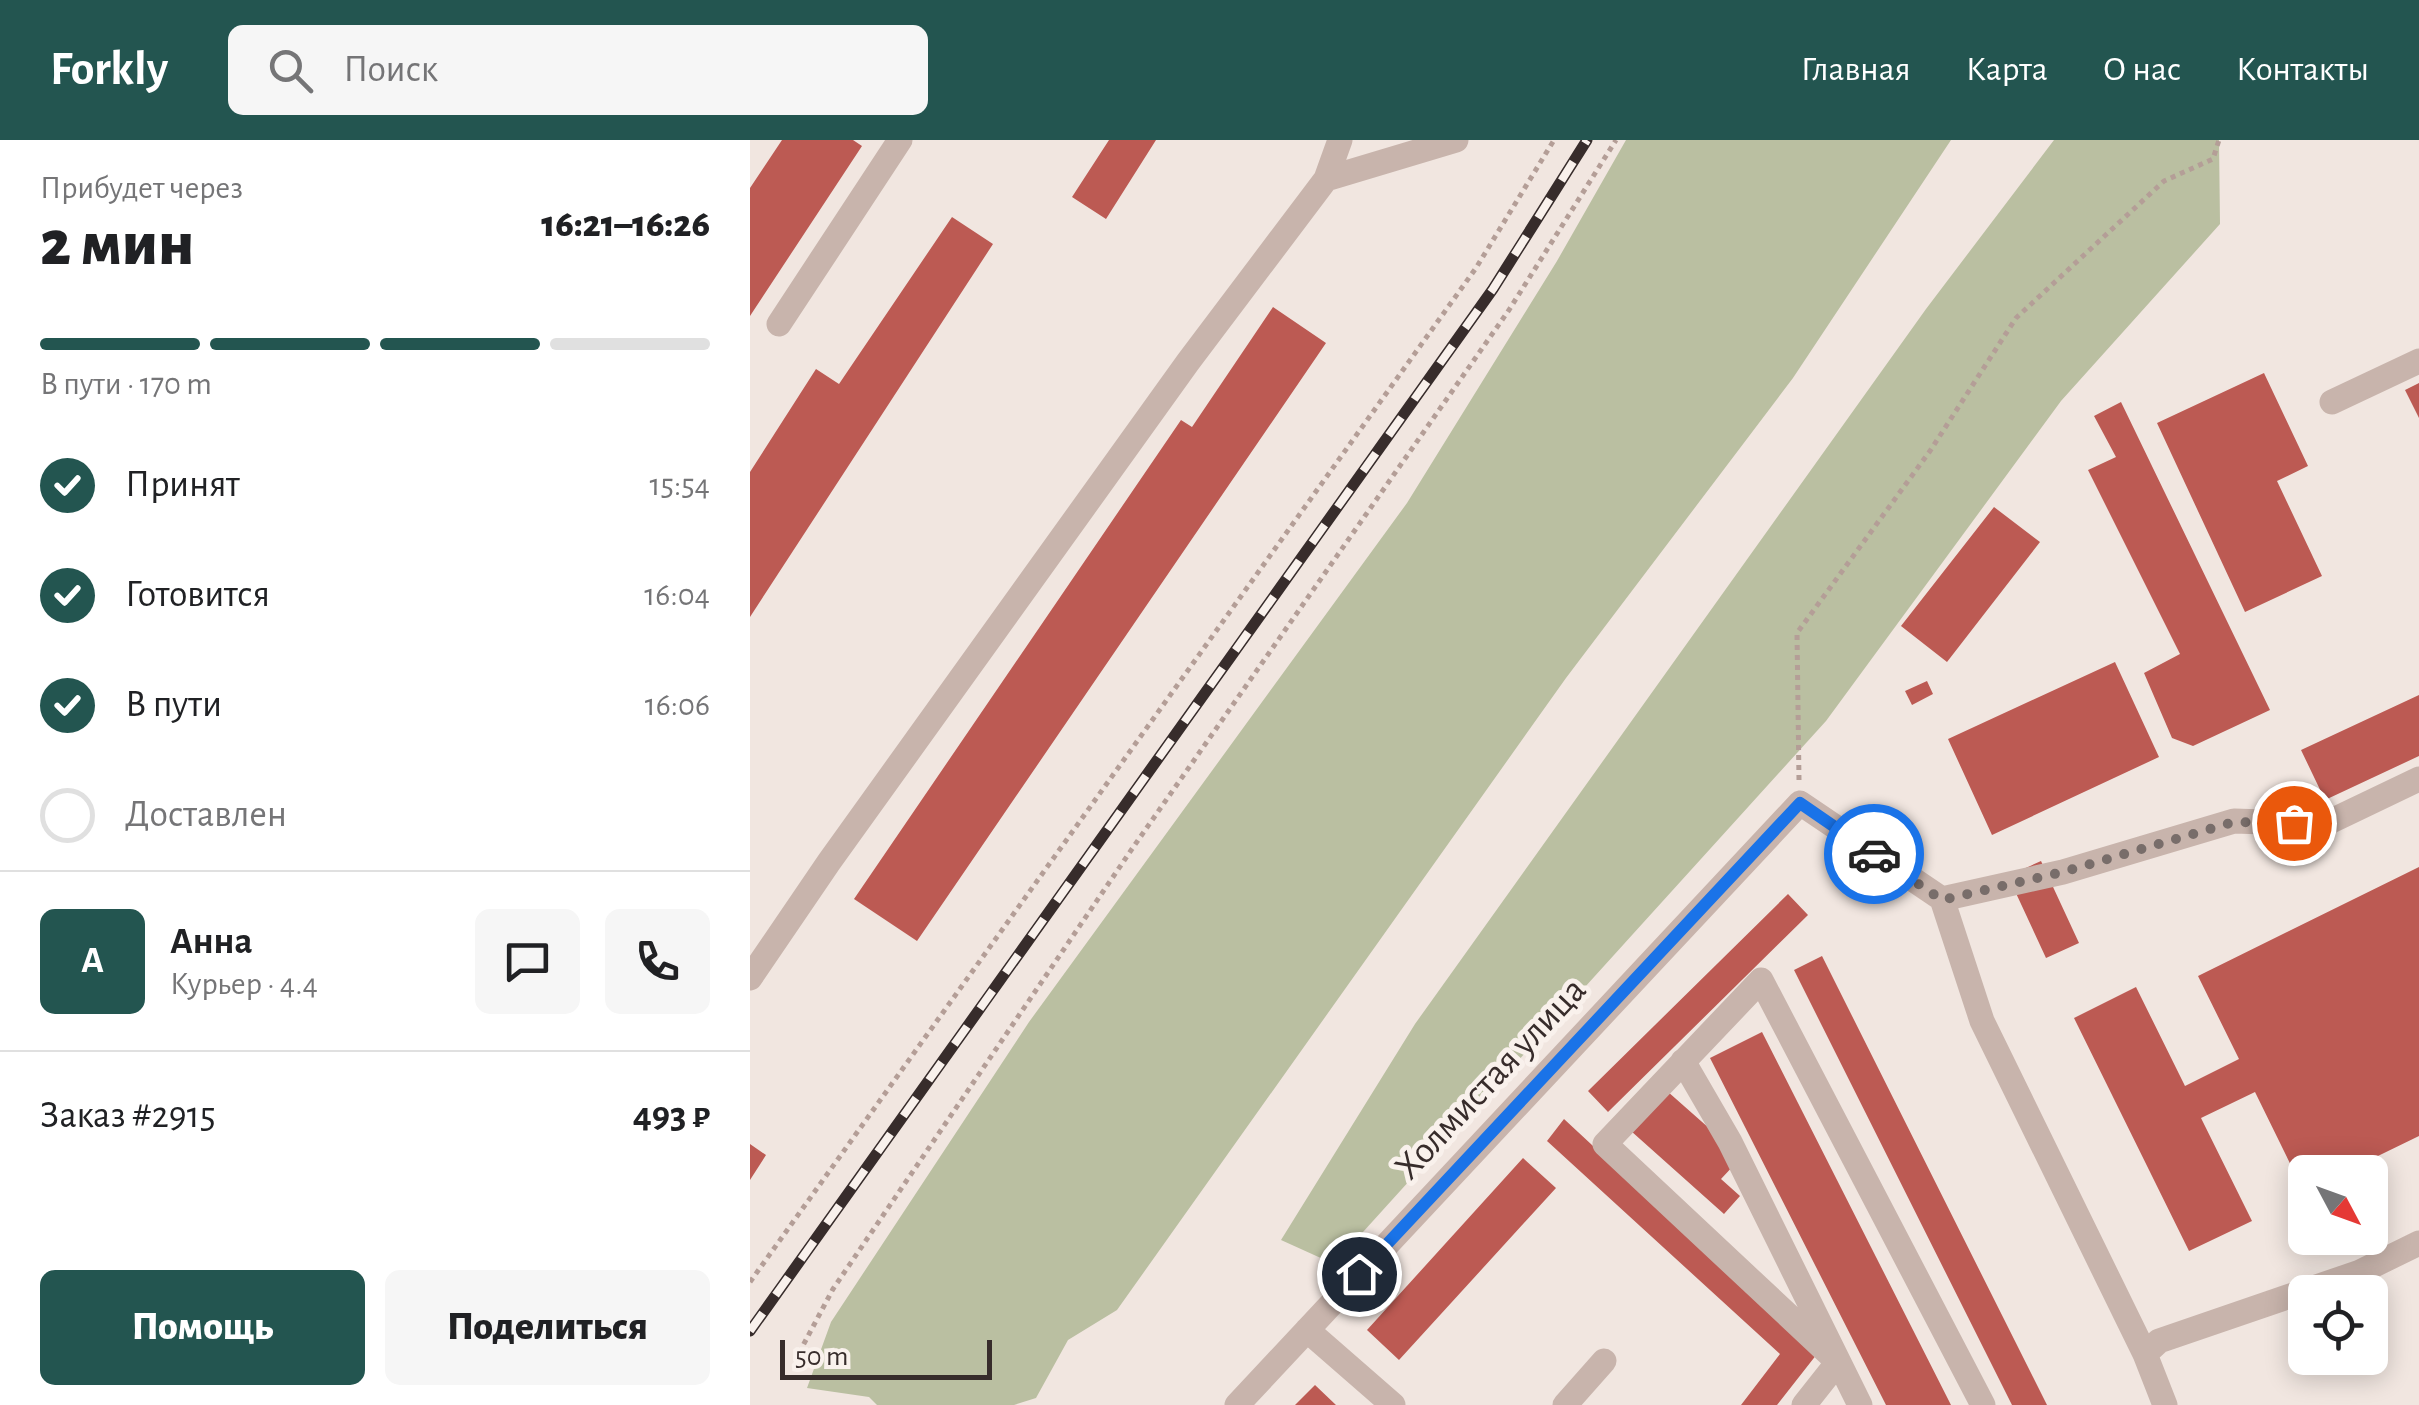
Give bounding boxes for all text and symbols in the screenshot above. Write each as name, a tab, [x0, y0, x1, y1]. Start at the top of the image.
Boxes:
search box	[228, 25, 928, 115]
icon: search	[263, 43, 318, 98]
text: Forkly	[50, 46, 168, 94]
text: Поиск	[343, 51, 438, 89]
text: Главная	[1801, 52, 1911, 87]
text: Карта	[1966, 52, 2048, 87]
text: О нас	[2103, 52, 2181, 87]
text: Контакты	[2236, 52, 2369, 87]
text: Прибудет через	[40, 172, 243, 204]
text: 16:21–16:26	[541, 206, 710, 244]
text: 2 мин	[40, 212, 194, 277]
text: В пути · 170 m	[40, 368, 212, 400]
icon: check	[40, 458, 95, 513]
text: Принят	[125, 466, 240, 504]
text: 15:54	[650, 469, 710, 501]
icon: check	[40, 568, 95, 623]
text: Готовится	[125, 576, 270, 614]
text: 16:04	[644, 579, 710, 611]
icon: check	[40, 678, 95, 733]
text: В пути	[125, 686, 222, 724]
text: 16:06	[645, 689, 710, 721]
pin	[2252, 781, 2337, 866]
text: Доставлен	[125, 796, 287, 834]
icon: bag	[2267, 796, 2322, 851]
courier	[1824, 804, 1924, 904]
icon: car	[1847, 827, 1902, 882]
button: chat	[475, 909, 580, 1014]
button: phone	[605, 909, 710, 1014]
text: Анна	[170, 923, 253, 961]
text: А	[81, 942, 104, 980]
text: Курьер · 4.4	[170, 968, 318, 1000]
street label: Холмистая улица	[1388, 971, 1594, 1187]
text: Заказ #2915	[40, 1097, 216, 1135]
text: 493 ₽	[633, 1097, 710, 1135]
north arrow	[2288, 1155, 2388, 1255]
map controls	[2288, 1155, 2388, 1375]
pin	[1317, 1232, 1402, 1317]
icon: home	[1332, 1247, 1387, 1302]
button: Помощь	[40, 1270, 365, 1385]
button: Поделиться	[385, 1270, 710, 1385]
button: locate	[2288, 1275, 2388, 1375]
scale bar	[780, 1335, 992, 1380]
text: 50 m	[795, 1343, 849, 1371]

